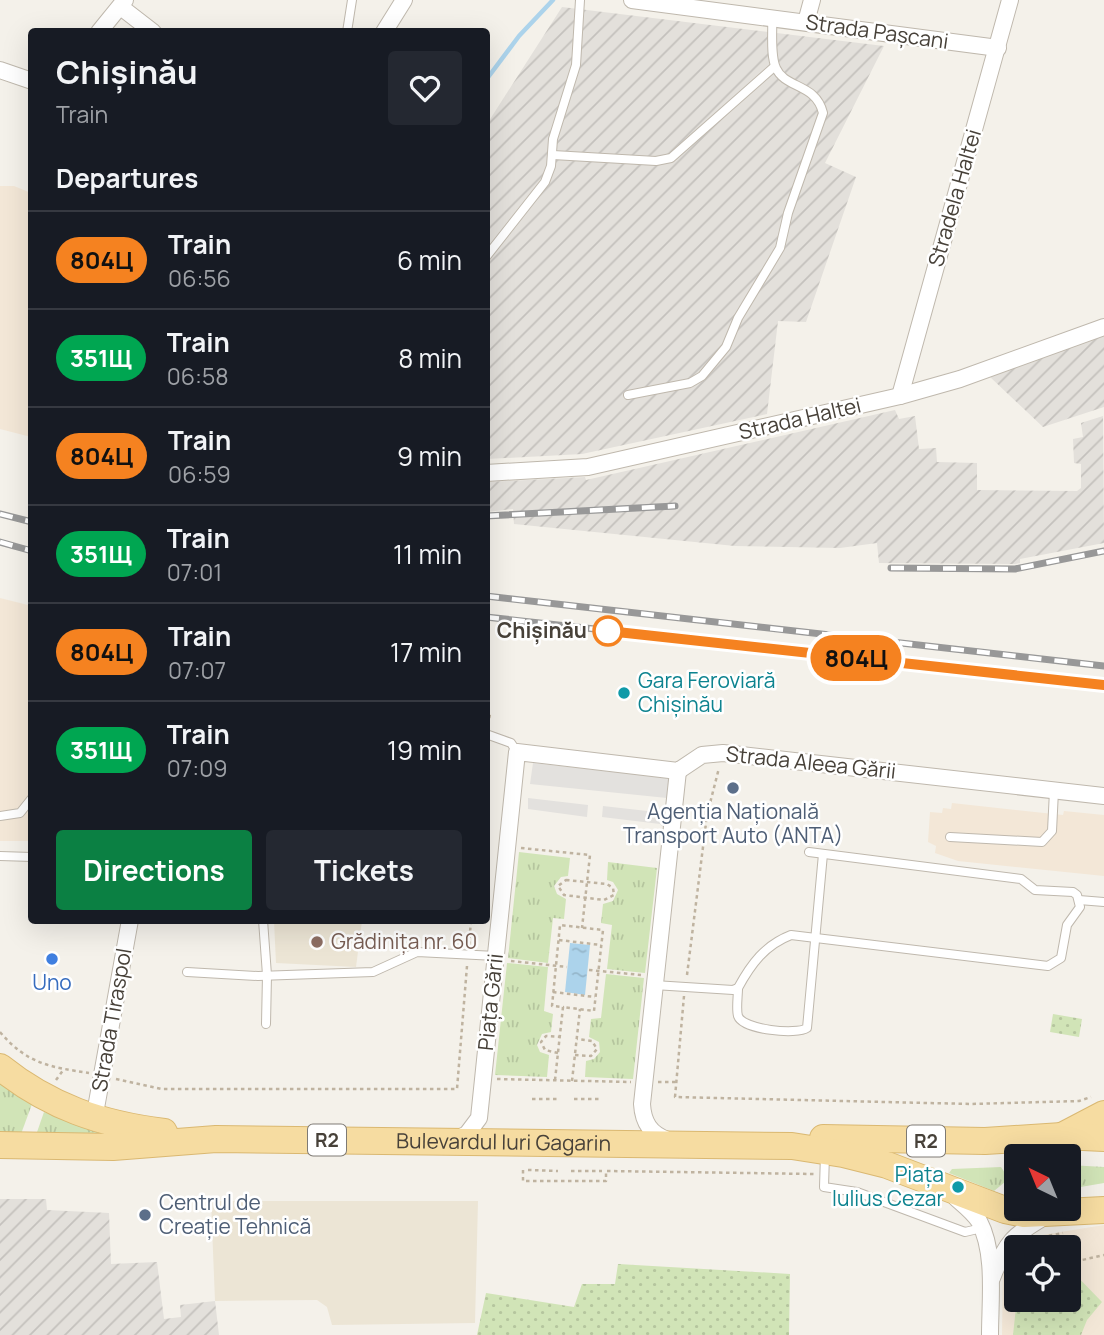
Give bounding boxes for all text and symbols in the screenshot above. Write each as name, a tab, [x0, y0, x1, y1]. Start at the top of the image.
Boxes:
street label: Strada Pașcani	[804, 7, 950, 55]
text: Chișinău	[56, 49, 198, 94]
button: heart	[388, 51, 462, 125]
text: Train	[56, 98, 108, 130]
street label: Stradela Haltei	[921, 126, 987, 270]
text: Departures	[56, 160, 198, 196]
text: Train	[168, 226, 231, 262]
text: 6 min	[397, 242, 462, 278]
text: 804Ц	[70, 243, 133, 276]
text: 06:56	[168, 262, 231, 294]
text: Train	[167, 324, 230, 360]
text: 8 min	[398, 340, 462, 376]
text: 351Щ	[70, 341, 132, 374]
text: 06:58	[167, 360, 229, 392]
street label: Strada Haltei	[736, 390, 864, 446]
text: Train	[168, 422, 231, 458]
text: 9 min	[397, 438, 462, 474]
text: 804Ц	[70, 439, 133, 472]
text: 06:59	[168, 458, 231, 490]
text: Train	[167, 520, 230, 556]
text: 11 min	[393, 536, 462, 572]
text: 351Щ	[70, 537, 132, 570]
text: 07:01	[167, 556, 222, 588]
place label: Chișinău	[497, 616, 587, 645]
marker: Chișinău	[593, 616, 623, 646]
text: Train	[168, 618, 231, 654]
text: 17 min	[390, 634, 462, 670]
text: 804Ц	[70, 635, 133, 668]
line badge: 804Ц	[807, 635, 905, 681]
text: 804Ц	[824, 641, 888, 674]
text: 07:07	[168, 654, 226, 686]
place label: Gara Feroviară Chișinău	[638, 666, 775, 718]
marker: Gara Feroviară Chișinău	[616, 685, 632, 701]
text: Train	[167, 716, 230, 752]
text: 19 min	[387, 732, 462, 768]
text: 351Щ	[70, 733, 132, 766]
street label: Strada Aleea Gării	[725, 739, 897, 785]
text: 07:09	[167, 752, 228, 784]
marker: Agenția Națională Transport Auto (ANTA)	[725, 780, 741, 796]
place label: Agenția Națională Transport Auto (ANTA)	[623, 797, 843, 849]
button: Directions	[56, 830, 252, 910]
button: Tickets	[266, 830, 462, 910]
place label: Grădinița nr. 60	[331, 927, 477, 955]
marker: Grădinița nr. 60	[309, 934, 325, 950]
street label: Strada Tiraspol	[85, 946, 137, 1094]
marker: Uno	[44, 951, 60, 967]
street label: Piața Gării	[471, 952, 509, 1052]
place label: Uno	[32, 968, 72, 996]
road number: R2	[308, 1124, 346, 1156]
street label: Bulevardul Iuri Gagarin	[396, 1126, 611, 1157]
road number: R2	[907, 1126, 945, 1156]
north arrow	[1004, 1144, 1082, 1222]
map controls	[1004, 1144, 1081, 1312]
place label: Piața Iulius Cezar	[832, 1160, 944, 1212]
marker: Piața Iulius Cezar	[950, 1179, 966, 1195]
place label: Centrul de Creație Tehnică	[159, 1188, 311, 1240]
marker: Centrul de Creație Tehnică	[137, 1207, 153, 1223]
button: locate	[1004, 1235, 1081, 1312]

